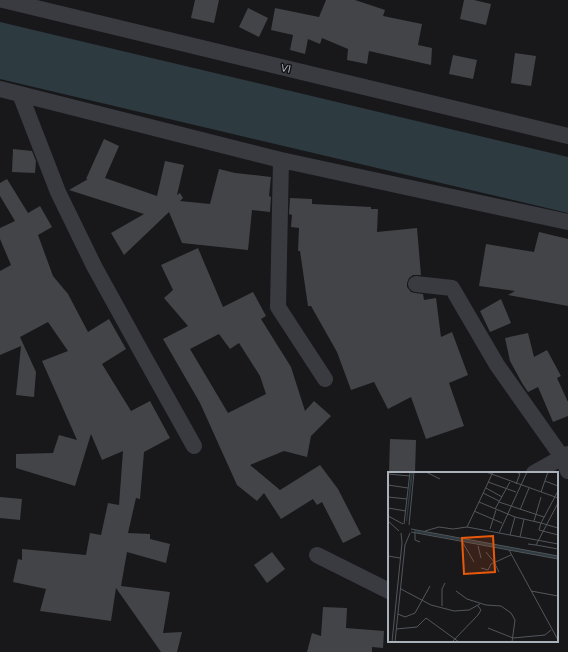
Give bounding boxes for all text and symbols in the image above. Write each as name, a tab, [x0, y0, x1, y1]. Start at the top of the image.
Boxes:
street label: V1	[279, 60, 292, 77]
inset map	[388, 472, 558, 642]

